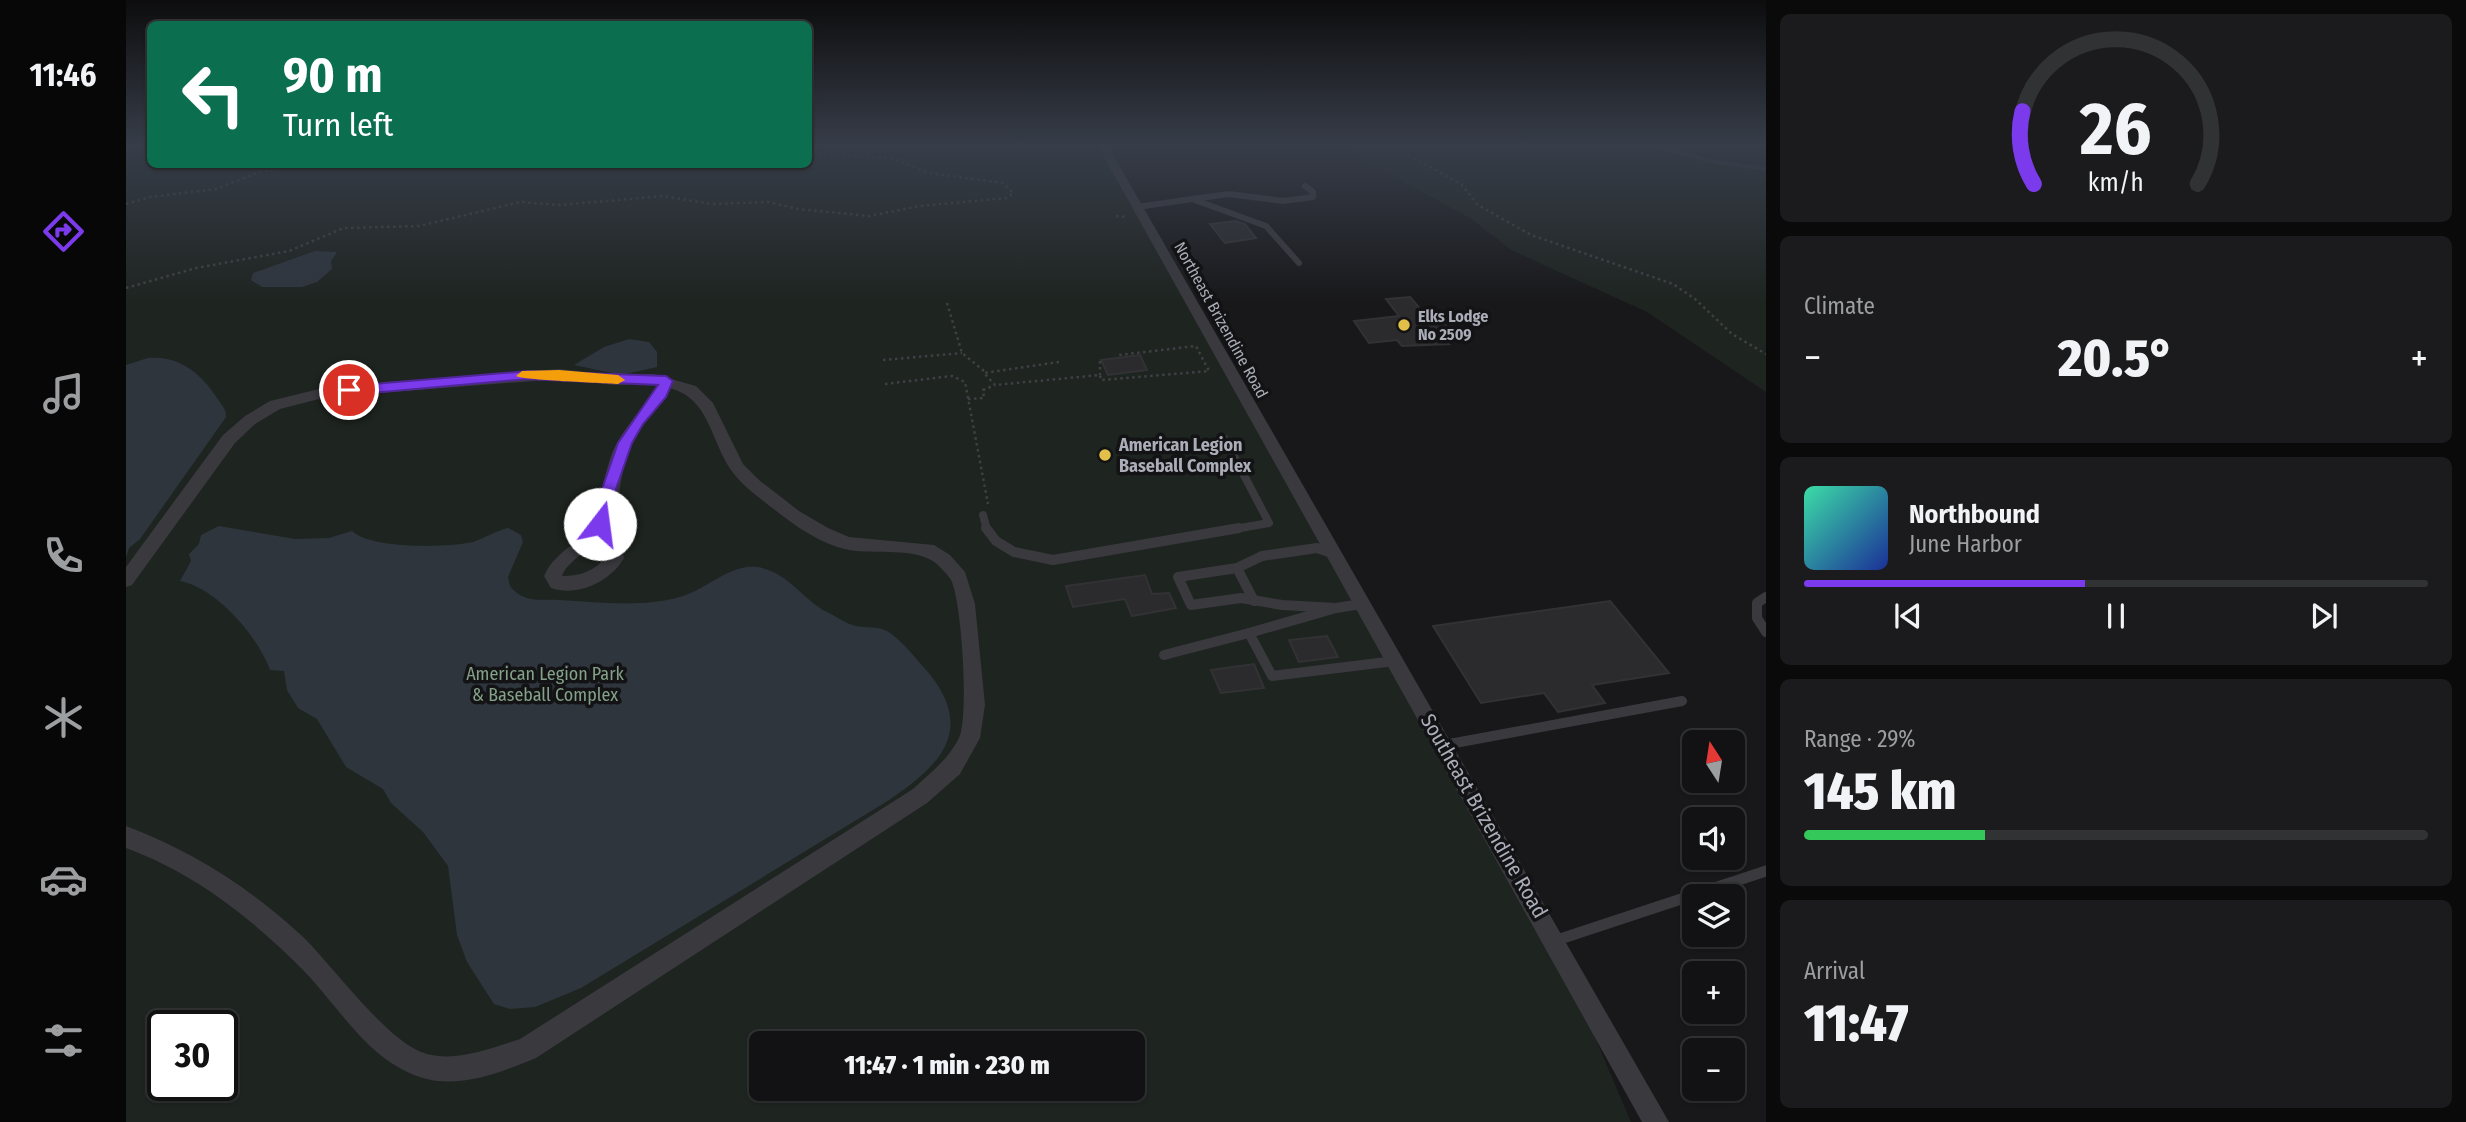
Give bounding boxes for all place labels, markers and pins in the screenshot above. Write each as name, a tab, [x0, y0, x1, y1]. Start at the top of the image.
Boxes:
place label: Elks Lodge No 2509	[1418, 307, 1488, 344]
marker: Elks Lodge No 2509	[1396, 317, 1412, 333]
pin	[319, 360, 379, 420]
place label: American Legion Baseball Complex	[1118, 434, 1252, 477]
marker: American Legion Baseball Complex	[1097, 447, 1113, 463]

